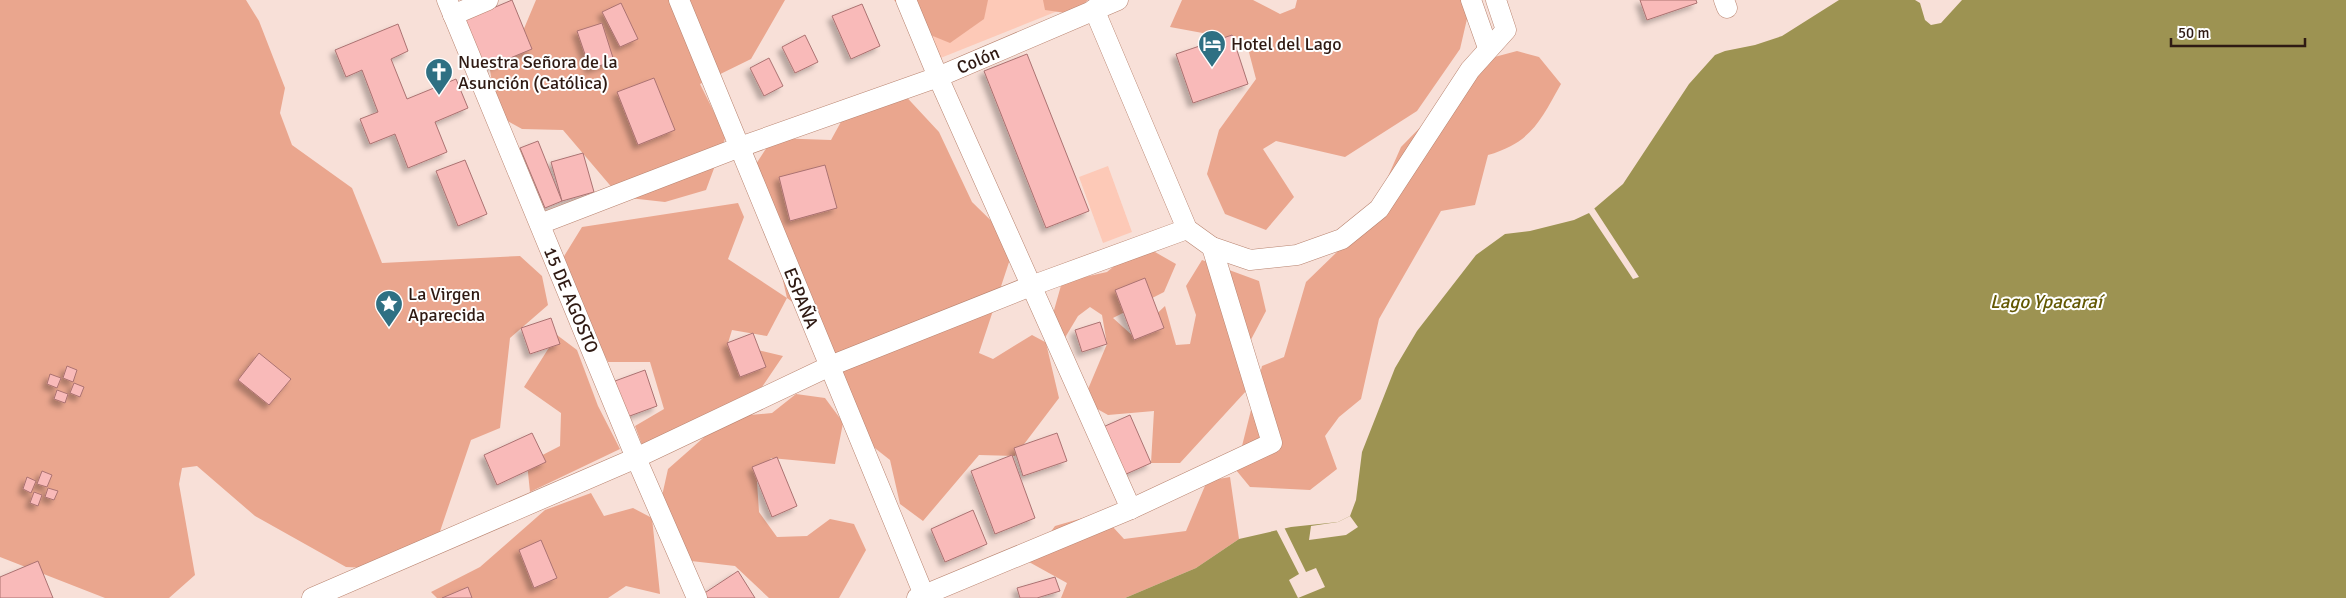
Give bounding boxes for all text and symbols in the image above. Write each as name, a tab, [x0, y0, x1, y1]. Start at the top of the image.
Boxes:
scale bar	[2171, 15, 2305, 47]
text: 50 m	[2178, 24, 2209, 42]
hotel icon: Hotel del Lago	[1197, 29, 1227, 68]
place label: Hotel del Lago	[1231, 33, 1342, 55]
street label: Colón	[953, 41, 1003, 79]
place label: Nuestra Señora de la Asunción (Católica)	[458, 51, 618, 94]
church icon: Nuestra Señora de la Asunción (Católica)	[424, 57, 454, 96]
street label: 15 DE AGOSTO	[539, 244, 603, 356]
street label: ESPAÑA	[779, 264, 823, 332]
place label: La Virgen Aparecida	[408, 283, 485, 326]
place icon: La Virgen Aparecida	[374, 289, 404, 328]
water label: Lago Ypacaraí	[1990, 290, 2106, 314]

